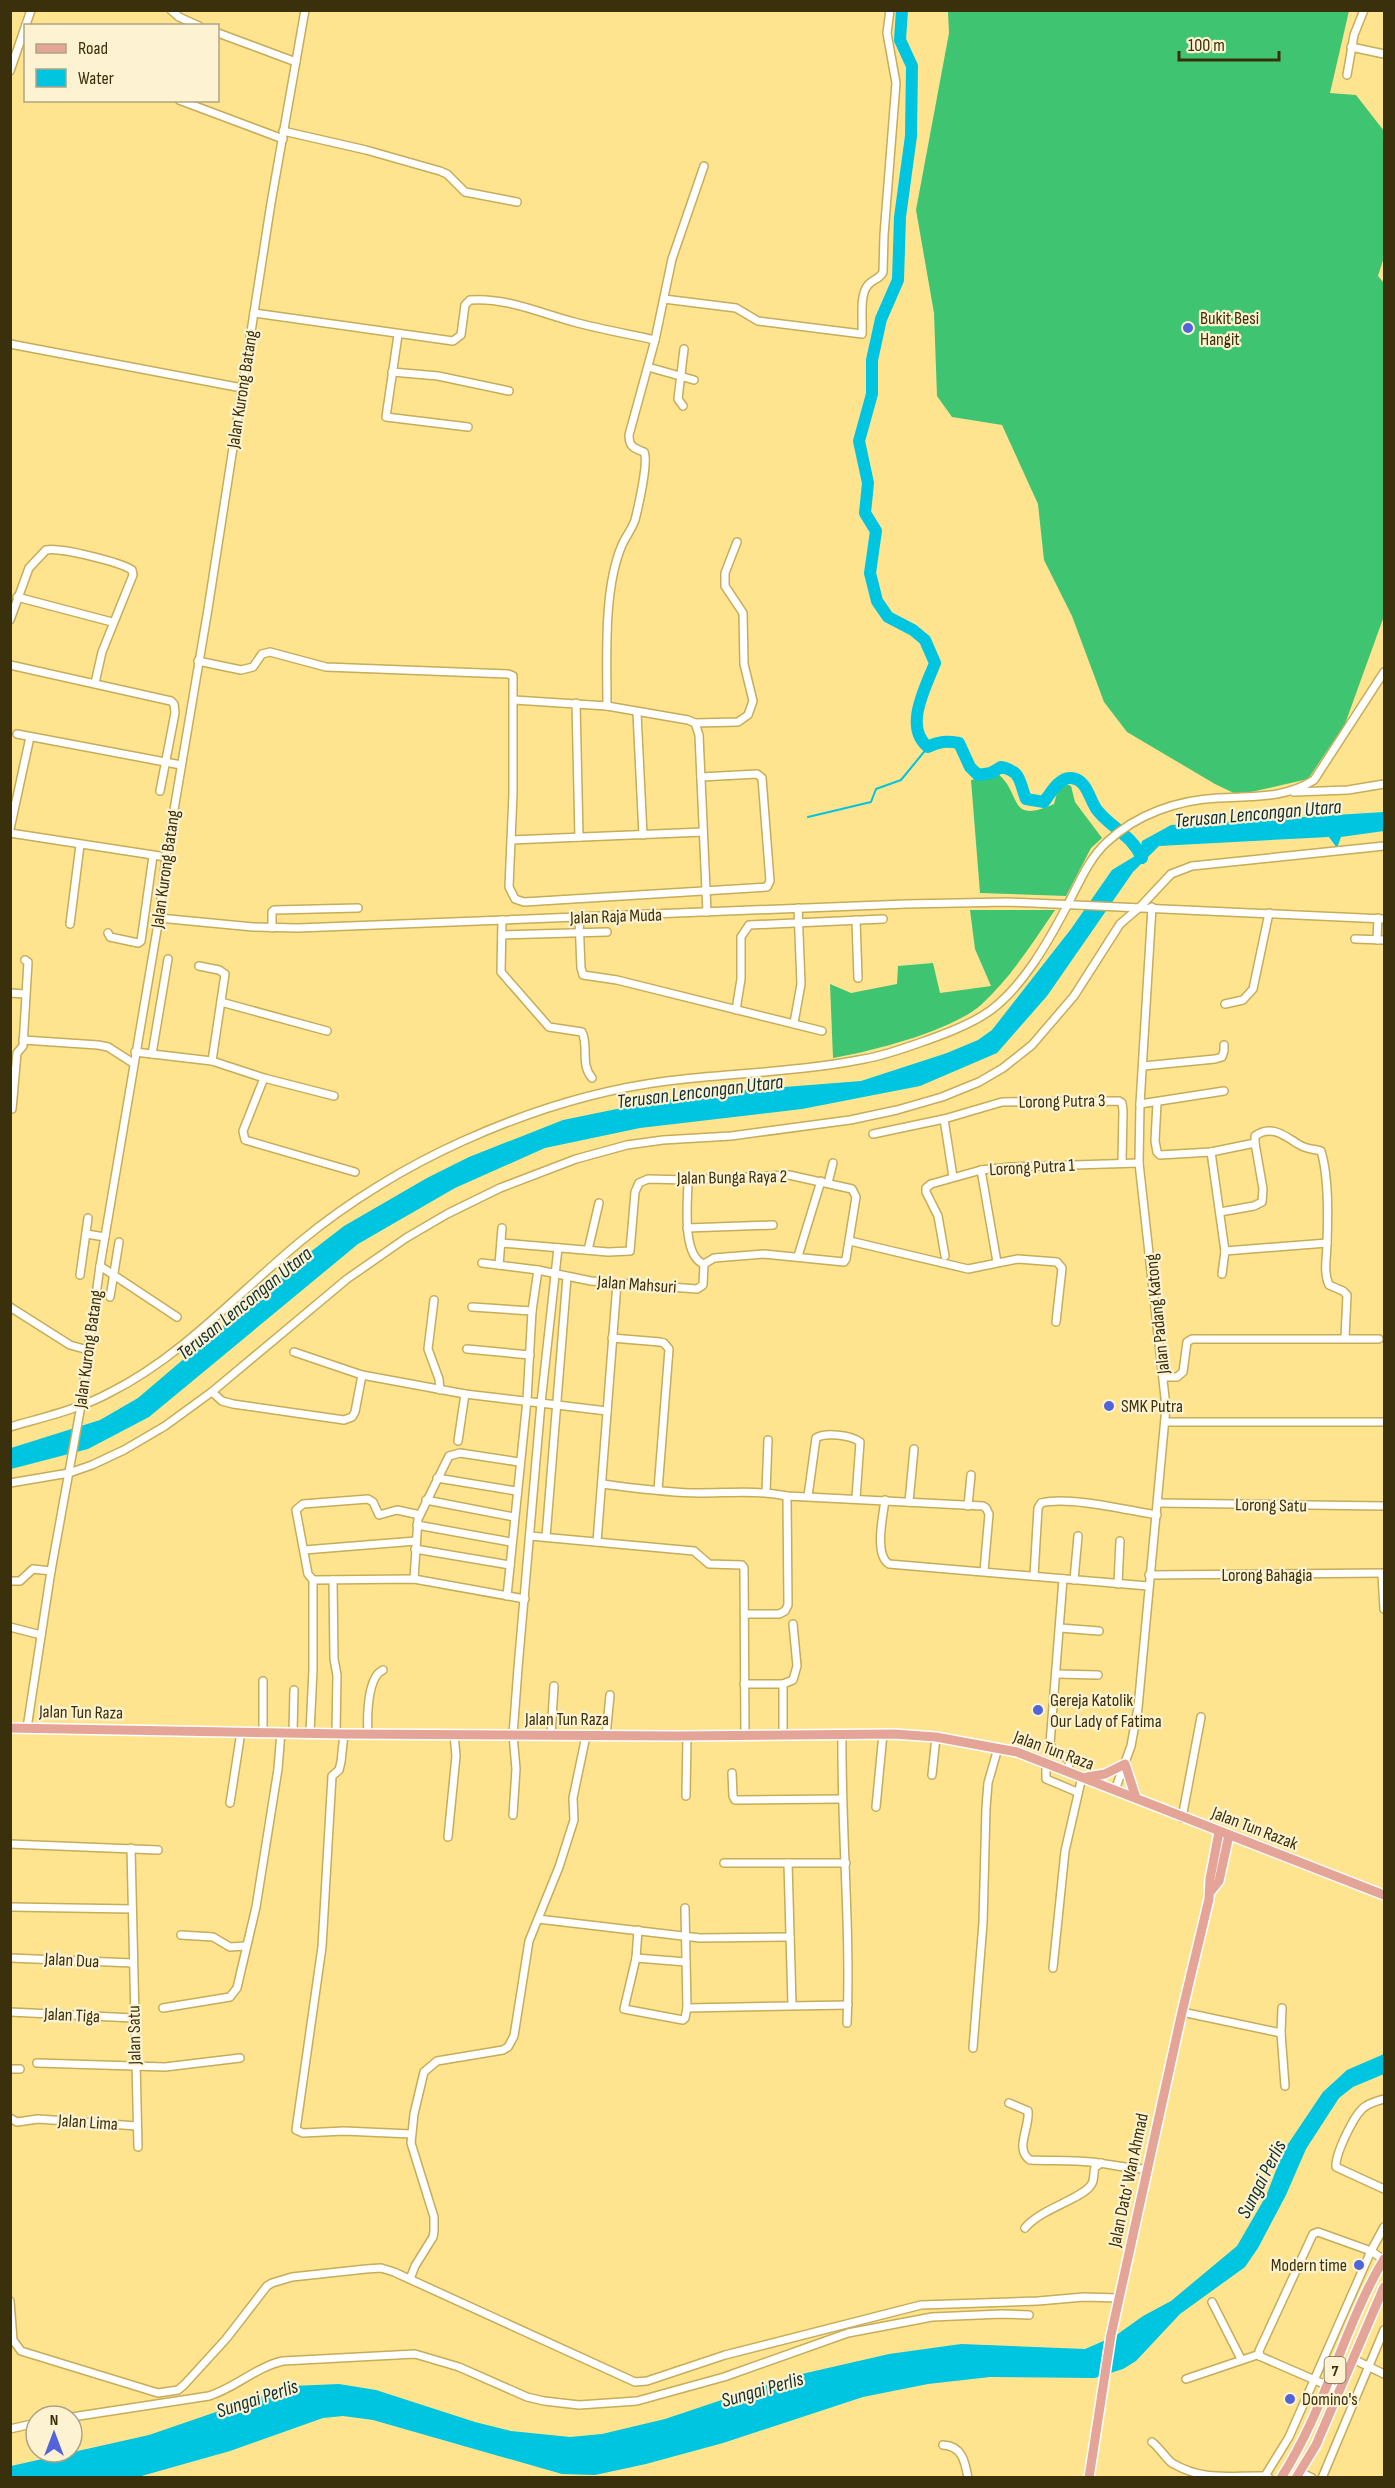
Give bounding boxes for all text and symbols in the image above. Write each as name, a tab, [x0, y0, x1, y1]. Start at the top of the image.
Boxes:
legend	[24, 24, 219, 102]
scale bar	[1179, 24, 1280, 62]
text: 100 m	[1188, 35, 1225, 56]
text: Road	[78, 38, 108, 59]
text: Water	[78, 68, 114, 89]
place label: Bukit Besi Hangit	[1200, 308, 1259, 350]
marker: Bukit Besi Hangit	[1181, 321, 1195, 335]
street label: Jalan Kurong Batang	[223, 329, 262, 451]
water label: Terusan Lencongan Utara	[1174, 795, 1342, 833]
street label: Jalan Kurong Batang	[147, 809, 184, 931]
street label: Jalan Raja Muda	[569, 904, 662, 929]
water label: Terusan Lencongan Utara	[616, 1070, 785, 1114]
street label: Lorong Putra 3	[1018, 1090, 1106, 1113]
street label: Lorong Putra 1	[989, 1155, 1076, 1180]
street label: Jalan Bunga Raya 2	[676, 1166, 787, 1189]
water label: Terusan Lencongan Utara	[172, 1242, 317, 1366]
street label: Jalan Padang Katong	[1141, 1253, 1174, 1376]
street label: Jalan Mahsuri	[596, 1271, 677, 1298]
street label: Jalan Kurong Batang	[70, 1289, 107, 1411]
place label: SMK Putra	[1121, 1396, 1183, 1417]
marker: SMK Putra	[1102, 1399, 1116, 1413]
street label: Lorong Satu	[1235, 1494, 1307, 1517]
street label: Lorong Bahagia	[1221, 1565, 1313, 1586]
place label: Gereja Katolik Our Lady of Fatima	[1050, 1690, 1162, 1732]
street label: Jalan Tun Raza	[38, 1701, 123, 1724]
marker: Gereja Katolik Our Lady of Fatima	[1031, 1703, 1045, 1717]
street label: Jalan Tun Raza	[524, 1709, 609, 1730]
street label: Jalan Tun Raza	[1010, 1726, 1097, 1775]
street label: Jalan Tun Razak	[1208, 1802, 1301, 1855]
street label: Jalan Dua	[43, 1949, 100, 1972]
street label: Jalan Tiga	[42, 2003, 101, 2027]
street label: Jalan Satu	[123, 2005, 146, 2066]
street label: Jalan Lima	[56, 2110, 119, 2135]
street label: Jalan Dato' Wan Ahmad	[1104, 2111, 1153, 2250]
water label: Sungai Perlis	[1232, 2136, 1292, 2222]
place label: Modern time	[1271, 2255, 1347, 2276]
marker: Modern time	[1352, 2258, 1366, 2272]
road number: 7	[1324, 2357, 1346, 2383]
water label: Sungai Perlis	[718, 2367, 806, 2413]
water label: Sungai Perlis	[213, 2375, 301, 2423]
place label: Domino's	[1302, 2389, 1358, 2410]
marker: Domino's	[1283, 2392, 1297, 2406]
north arrow	[24, 2404, 84, 2464]
text: N	[50, 2411, 58, 2430]

